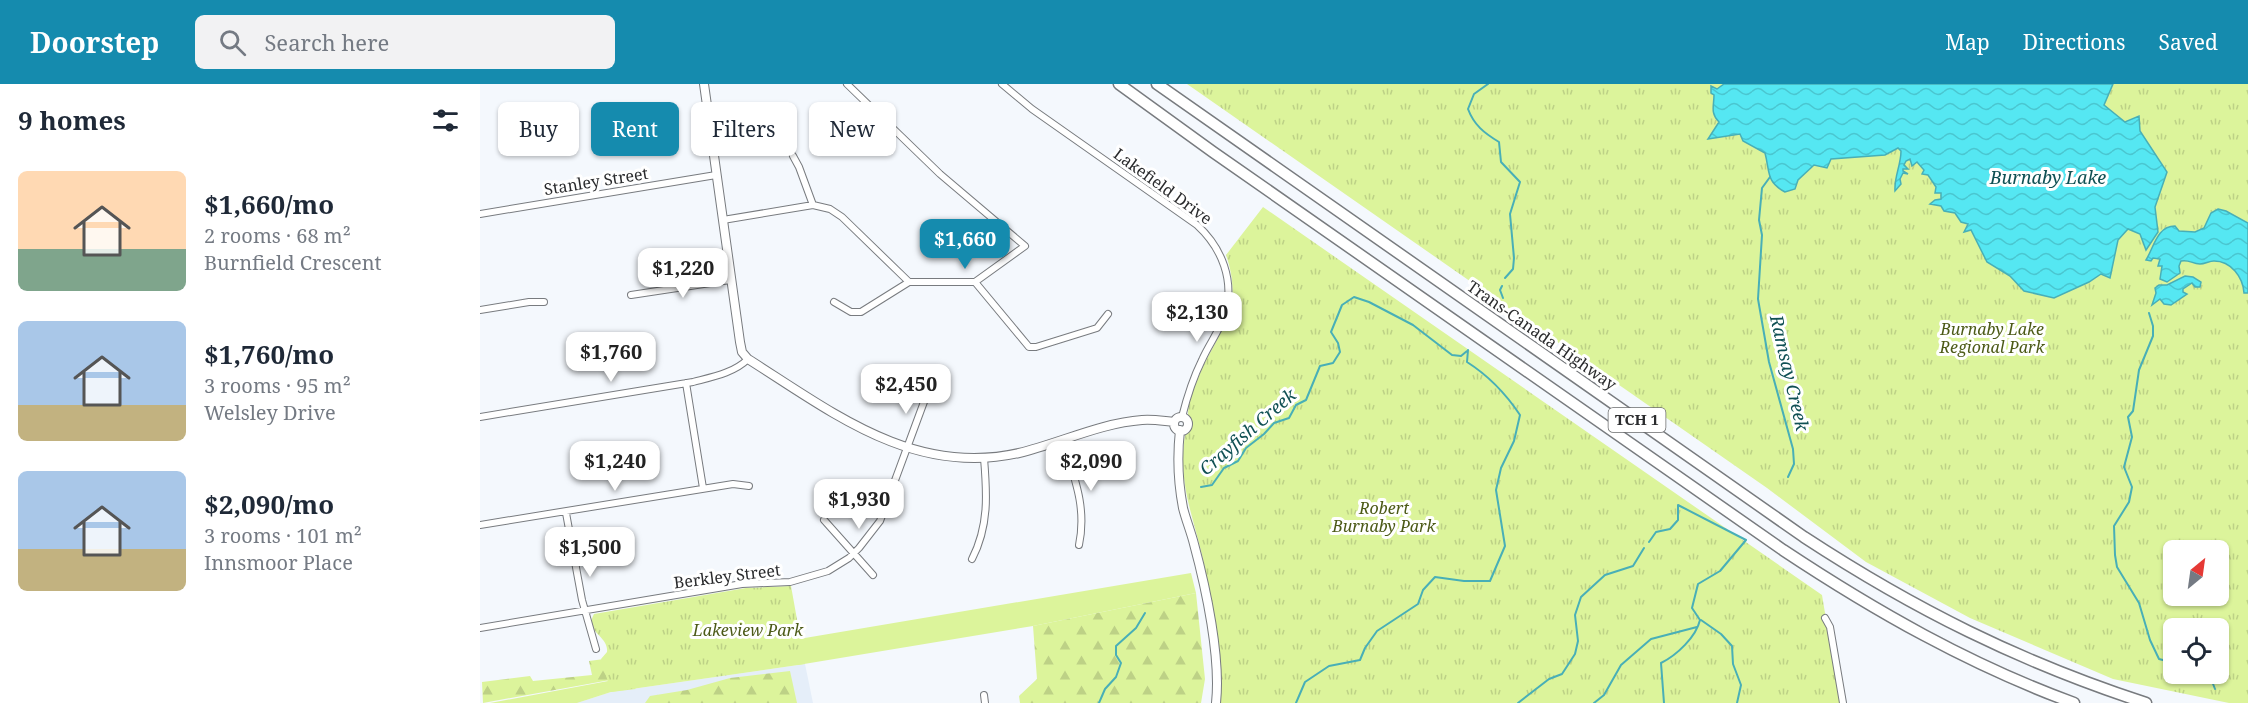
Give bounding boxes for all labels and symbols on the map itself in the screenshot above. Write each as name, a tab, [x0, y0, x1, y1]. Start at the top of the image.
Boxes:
street label: Lakefield Drive	[1109, 143, 1217, 229]
street label: Stanley Street	[542, 162, 650, 200]
water label: Burnaby Lake	[1989, 165, 2106, 189]
pin: $1,660	[916, 219, 1014, 270]
pin: $1,220	[634, 248, 732, 299]
street label: Trans-Canada Highway	[1463, 275, 1622, 396]
pin: $2,130	[1148, 292, 1246, 343]
water label: Ramsay Creek	[1765, 311, 1815, 434]
park label: Burnaby Lake Regional Park	[1938, 318, 2045, 358]
pin: $1,760	[562, 332, 660, 383]
pin: $2,450	[857, 364, 955, 415]
water label: Crayfish Creek	[1194, 382, 1301, 480]
road number: TCH 1	[1608, 408, 1666, 432]
pin: $1,240	[566, 441, 664, 492]
pin: $2,090	[1042, 441, 1140, 492]
pin: $1,930	[810, 479, 908, 530]
park label: Robert Burnaby Park	[1331, 497, 1437, 537]
pin: $1,500	[541, 527, 639, 578]
north arrow	[2163, 540, 2229, 606]
street label: Berkley Street	[672, 559, 782, 593]
park label: Lakeview Park	[692, 619, 804, 641]

